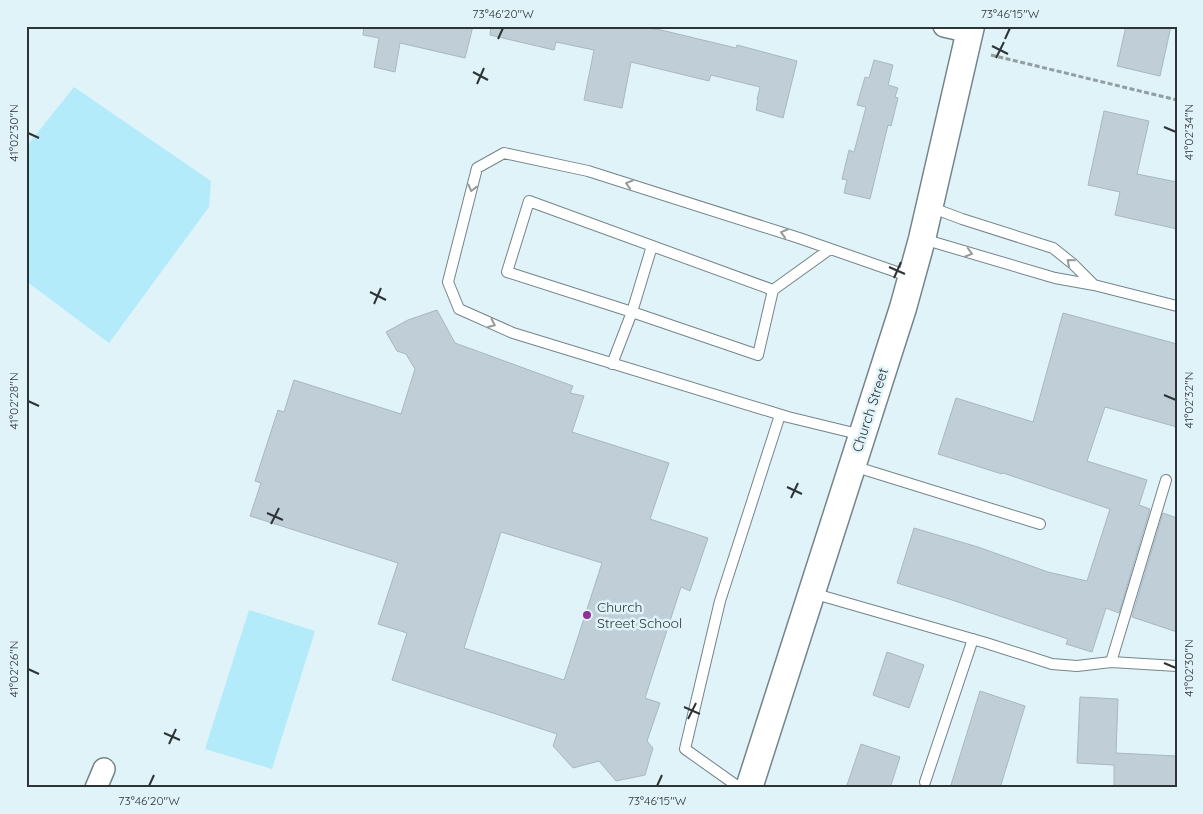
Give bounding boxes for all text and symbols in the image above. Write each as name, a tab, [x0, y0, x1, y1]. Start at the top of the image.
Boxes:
text: 73°46'20"W	[472, 6, 534, 21]
text: 73°46'15"W	[981, 6, 1040, 21]
text: 41°02'30"N	[6, 104, 21, 162]
text: 41°02'34"N	[1181, 104, 1196, 160]
one-way arrow	[625, 180, 634, 190]
one-way arrow	[467, 183, 478, 192]
one-way arrow	[780, 228, 789, 238]
one-way arrow	[964, 247, 973, 257]
one-way arrow	[1066, 259, 1075, 268]
one-way arrow	[487, 318, 496, 328]
street label: Church Street	[848, 365, 892, 454]
text: 41°02'32"N	[1181, 371, 1196, 429]
text: 41°02'28"N	[6, 372, 21, 430]
place label: Church Street School	[597, 598, 682, 632]
marker: Church Street School	[581, 609, 593, 621]
text: 41°02'30"N	[1181, 639, 1196, 697]
text: 41°02'26"N	[6, 640, 21, 698]
text: 73°46'20"W	[118, 793, 180, 808]
text: 73°46'15"W	[628, 793, 687, 808]

